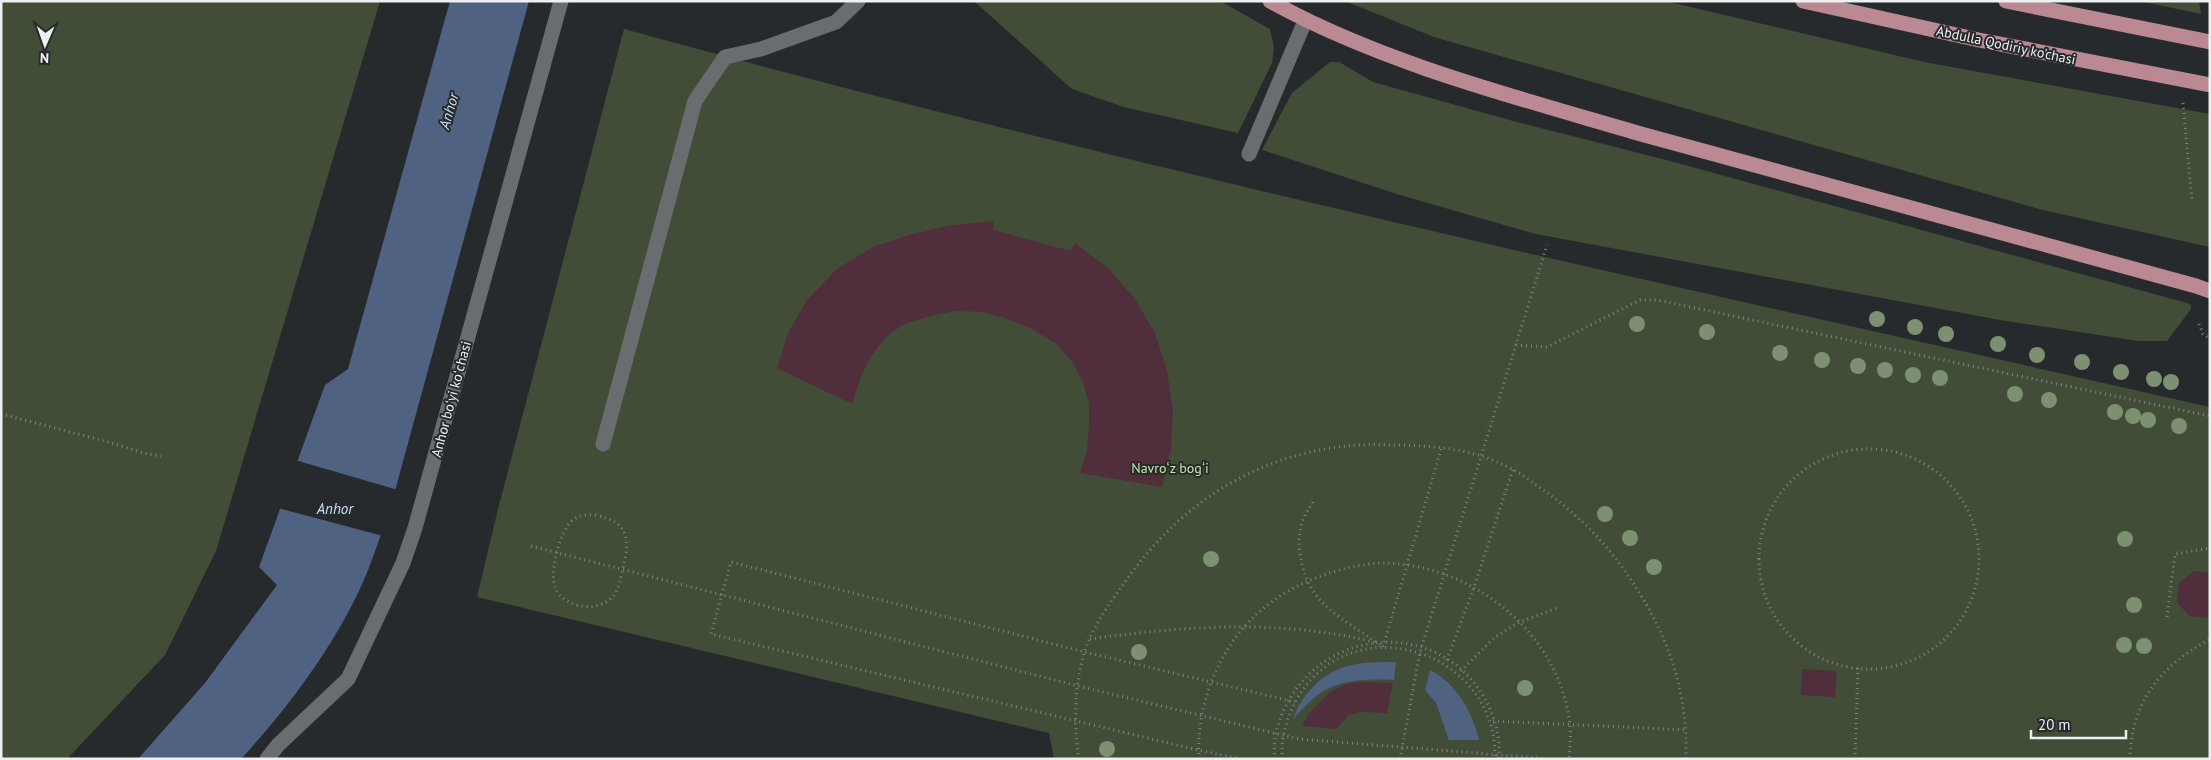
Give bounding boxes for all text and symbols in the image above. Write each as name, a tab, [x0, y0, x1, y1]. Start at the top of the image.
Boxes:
north arrow	[20, 20, 70, 70]
street label: Abdulla Qodiriy ko'chasi	[1935, 21, 2077, 69]
text: N	[40, 49, 49, 67]
water label: Anhor	[434, 90, 463, 132]
street label: Anhor boʻyi koʻchasi	[427, 339, 475, 459]
park label: Navroʻz bogʻi	[1131, 459, 1209, 477]
water label: Anhor	[316, 499, 354, 518]
scale bar	[2031, 708, 2126, 740]
text: 20 m	[2038, 715, 2071, 734]

